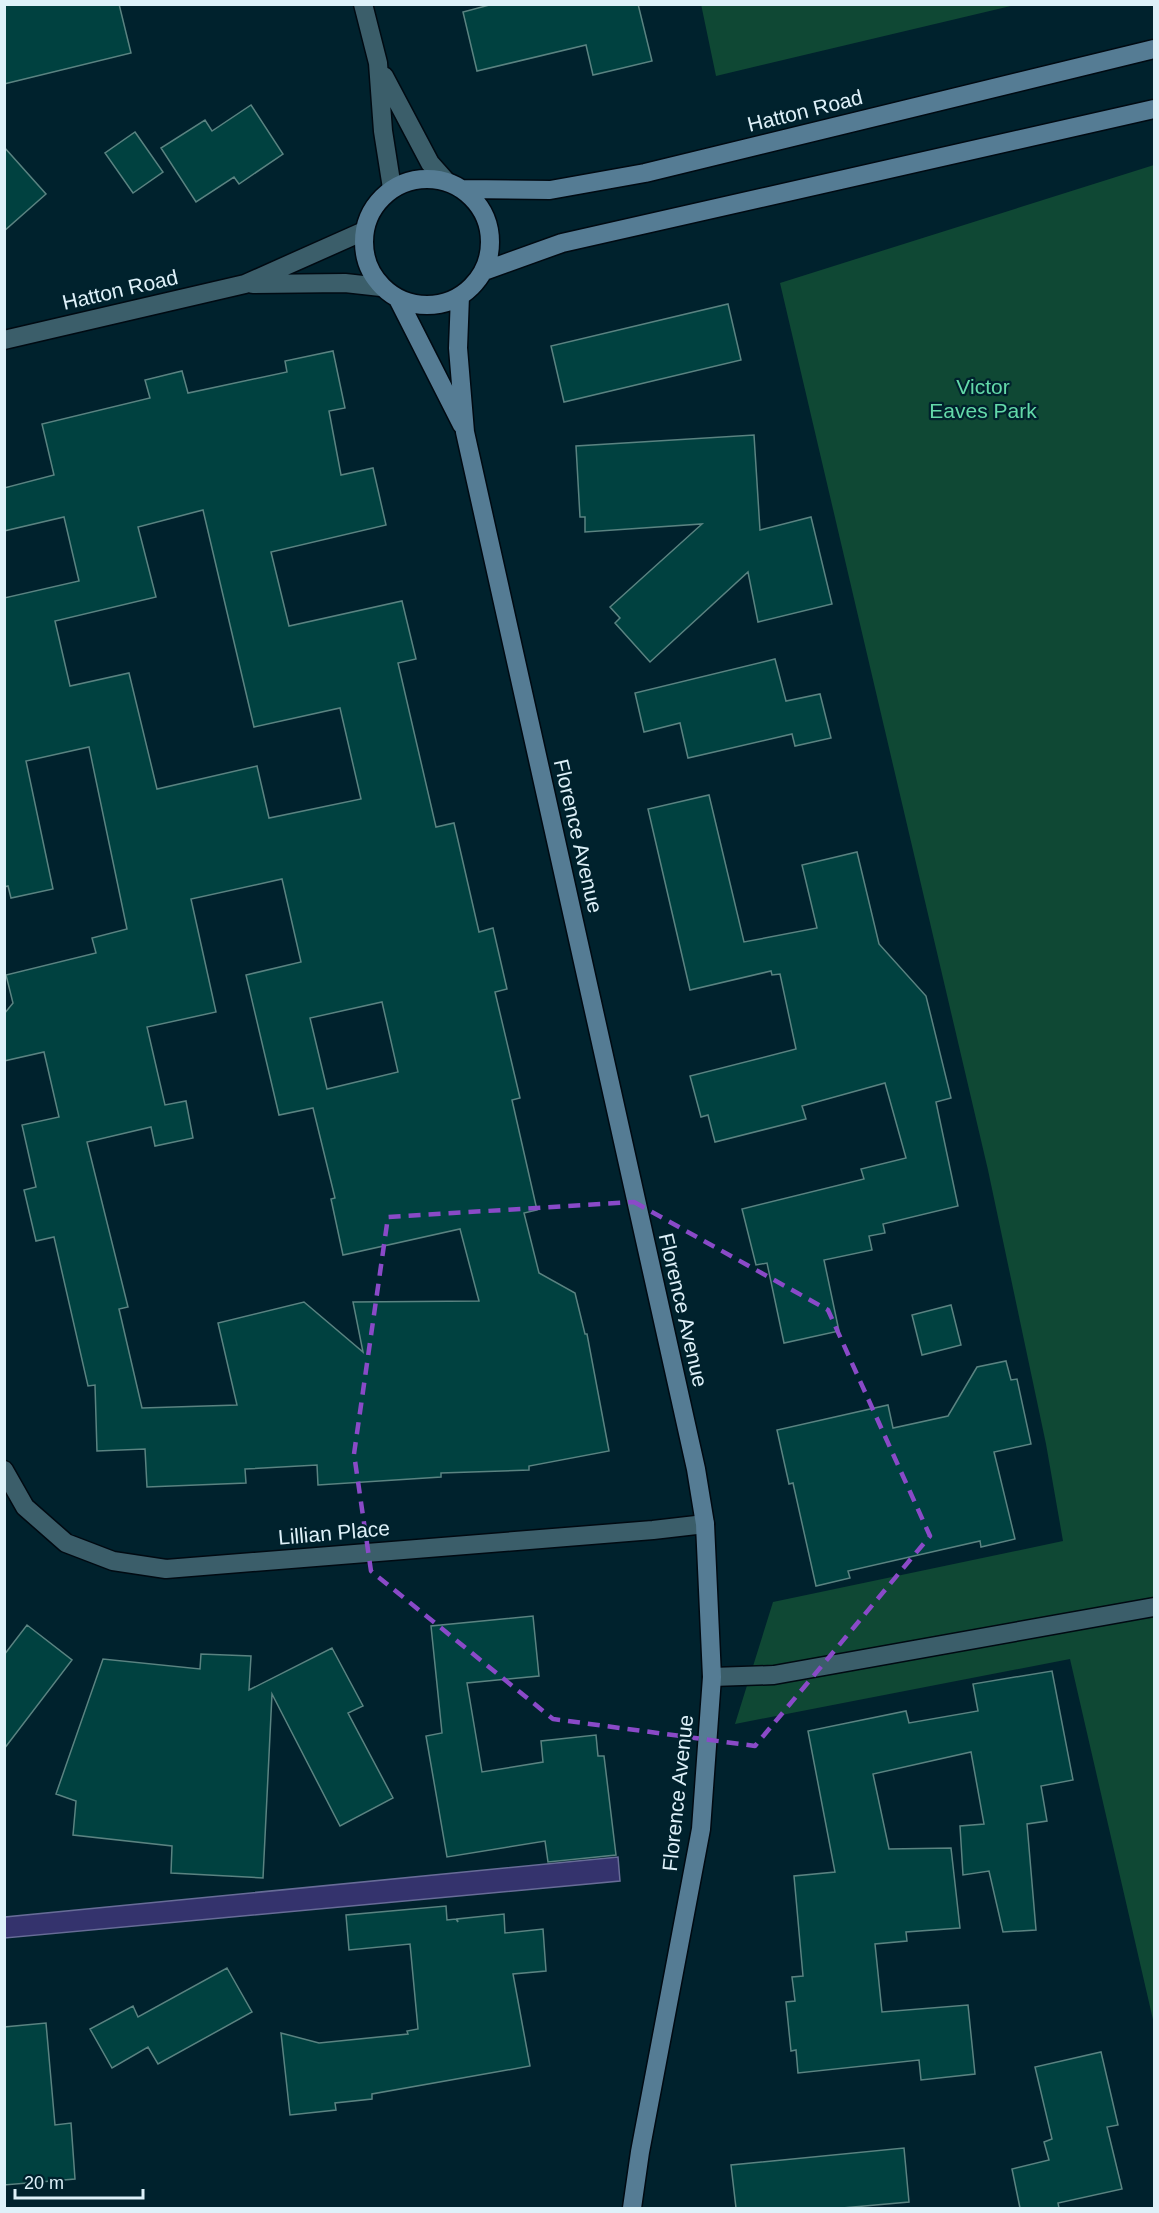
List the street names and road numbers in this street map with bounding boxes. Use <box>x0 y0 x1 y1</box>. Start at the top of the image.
street label: Hatton Road <box>745 85 865 136</box>
street label: Hatton Road <box>60 265 180 314</box>
street label: Florence Avenue <box>550 757 607 915</box>
street label: Florence Avenue <box>655 1231 712 1389</box>
street label: Lillian Place <box>277 1516 391 1549</box>
street label: Florence Avenue <box>658 1714 697 1872</box>

